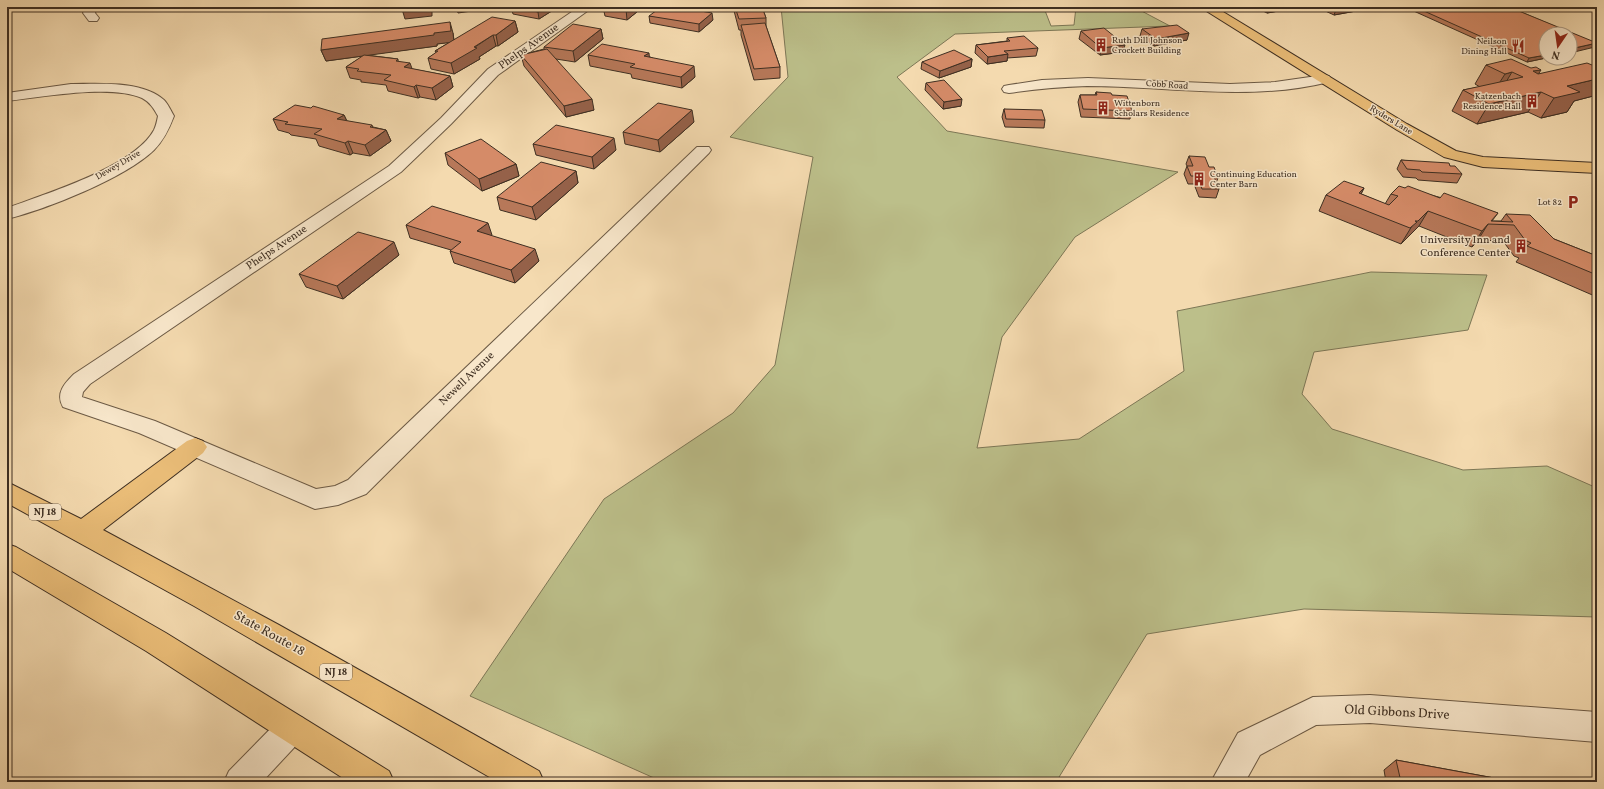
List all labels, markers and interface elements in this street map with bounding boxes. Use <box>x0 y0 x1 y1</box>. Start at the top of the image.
street label: Phelps Avenue <box>496 21 562 73</box>
north arrow <box>1538 26 1578 66</box>
place label: Ruth Dill Johnson Crockett Building <box>1112 34 1183 57</box>
place label: Neilson Dining Hall <box>1461 35 1508 58</box>
building icon: Ruth Dill Johnson Crockett Building <box>1093 37 1109 53</box>
restaurant icon: Neilson Dining Hall <box>1510 38 1526 54</box>
text: N <box>1551 46 1562 62</box>
street label: Cobb Road <box>1145 77 1189 93</box>
place label: Katzenbach Residence Hall <box>1463 90 1522 113</box>
building icon: Katzenbach Residence Hall <box>1524 93 1540 109</box>
place label: Wittenborn Scholars Residence <box>1114 97 1189 120</box>
building icon: Wittenborn Scholars Residence <box>1095 100 1111 116</box>
street label: Ryders Lane <box>1367 102 1415 138</box>
street label: Dewey Drive <box>93 147 143 183</box>
place label: Continuing Education Center Barn <box>1210 168 1297 191</box>
building icon: Continuing Education Center Barn <box>1191 171 1207 187</box>
parking icon: Lot 82 <box>1565 194 1581 210</box>
place label: Lot 82 <box>1538 196 1562 209</box>
street label: Phelps Avenue <box>244 222 310 274</box>
place label: University Inn and Conference Center <box>1420 233 1510 261</box>
building icon: University Inn and Conference Center <box>1513 238 1529 254</box>
street label: Newell Avenue <box>436 349 498 409</box>
road number: NJ 18 <box>29 504 61 520</box>
street label: State Route 18 <box>230 607 308 661</box>
road number: NJ 18 <box>320 664 352 680</box>
street label: Old Gibbons Drive <box>1344 701 1450 725</box>

